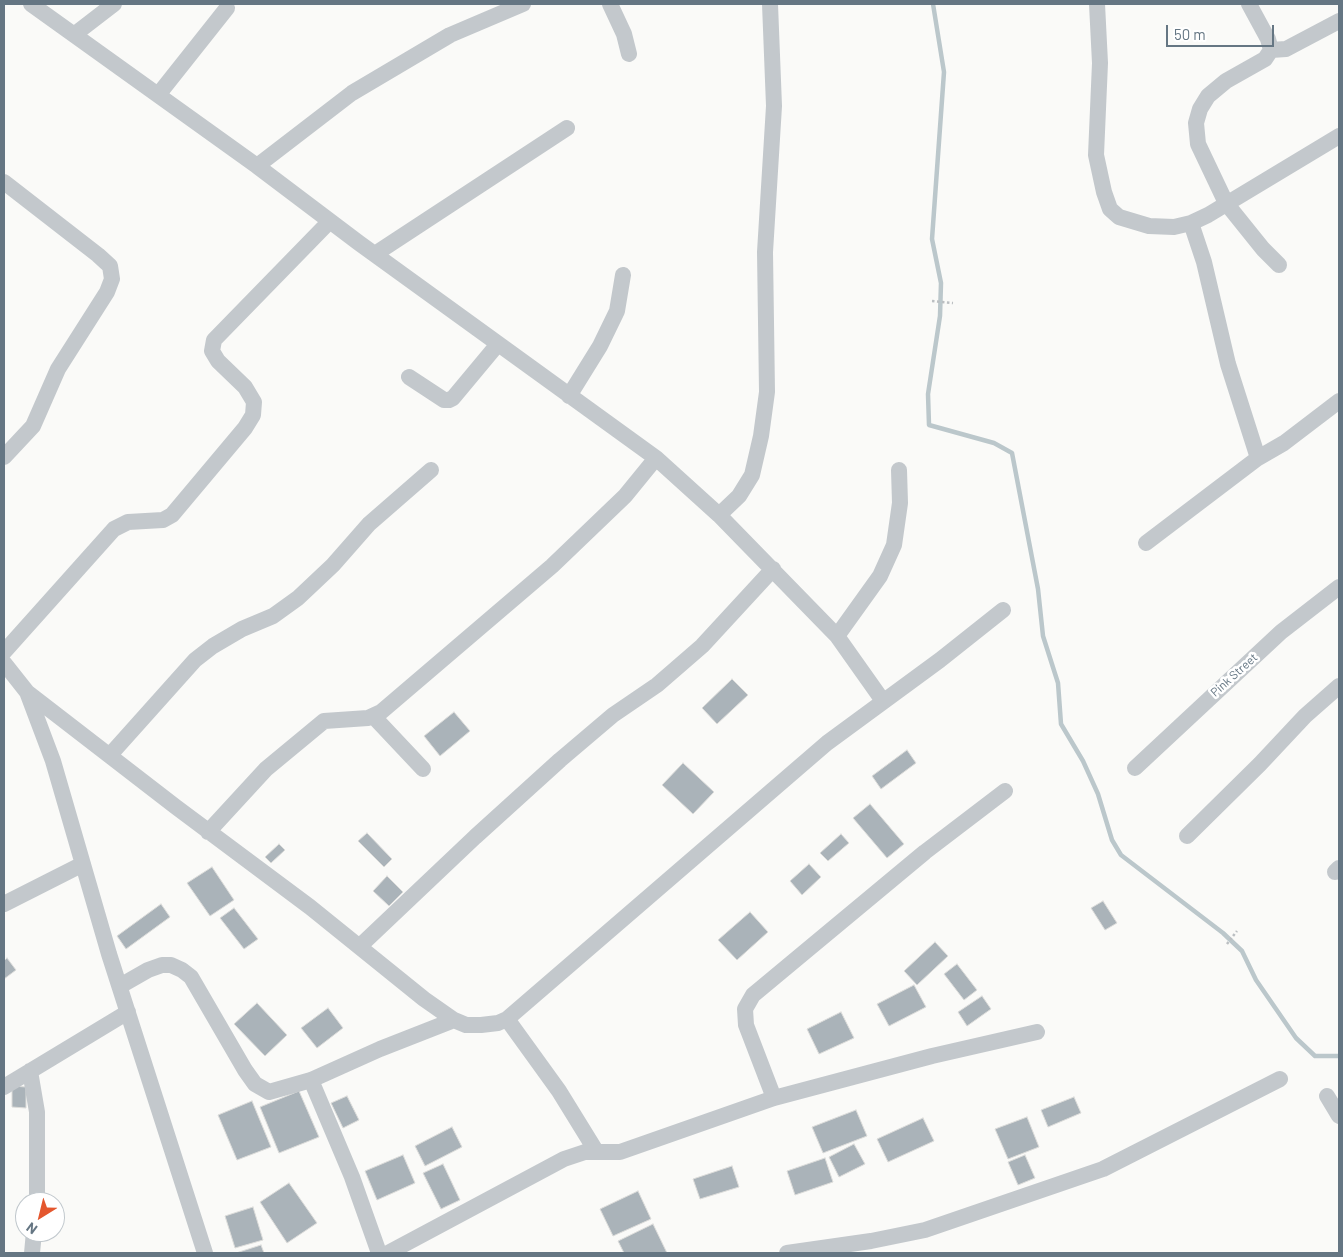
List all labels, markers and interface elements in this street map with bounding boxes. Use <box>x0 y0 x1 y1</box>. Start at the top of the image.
scale bar <box>1168 15 1276 47</box>
text: 50 m <box>1174 25 1206 43</box>
street label: Pink Street <box>1208 650 1260 700</box>
north arrow <box>15 1192 65 1242</box>
text: N <box>23 1219 40 1238</box>

